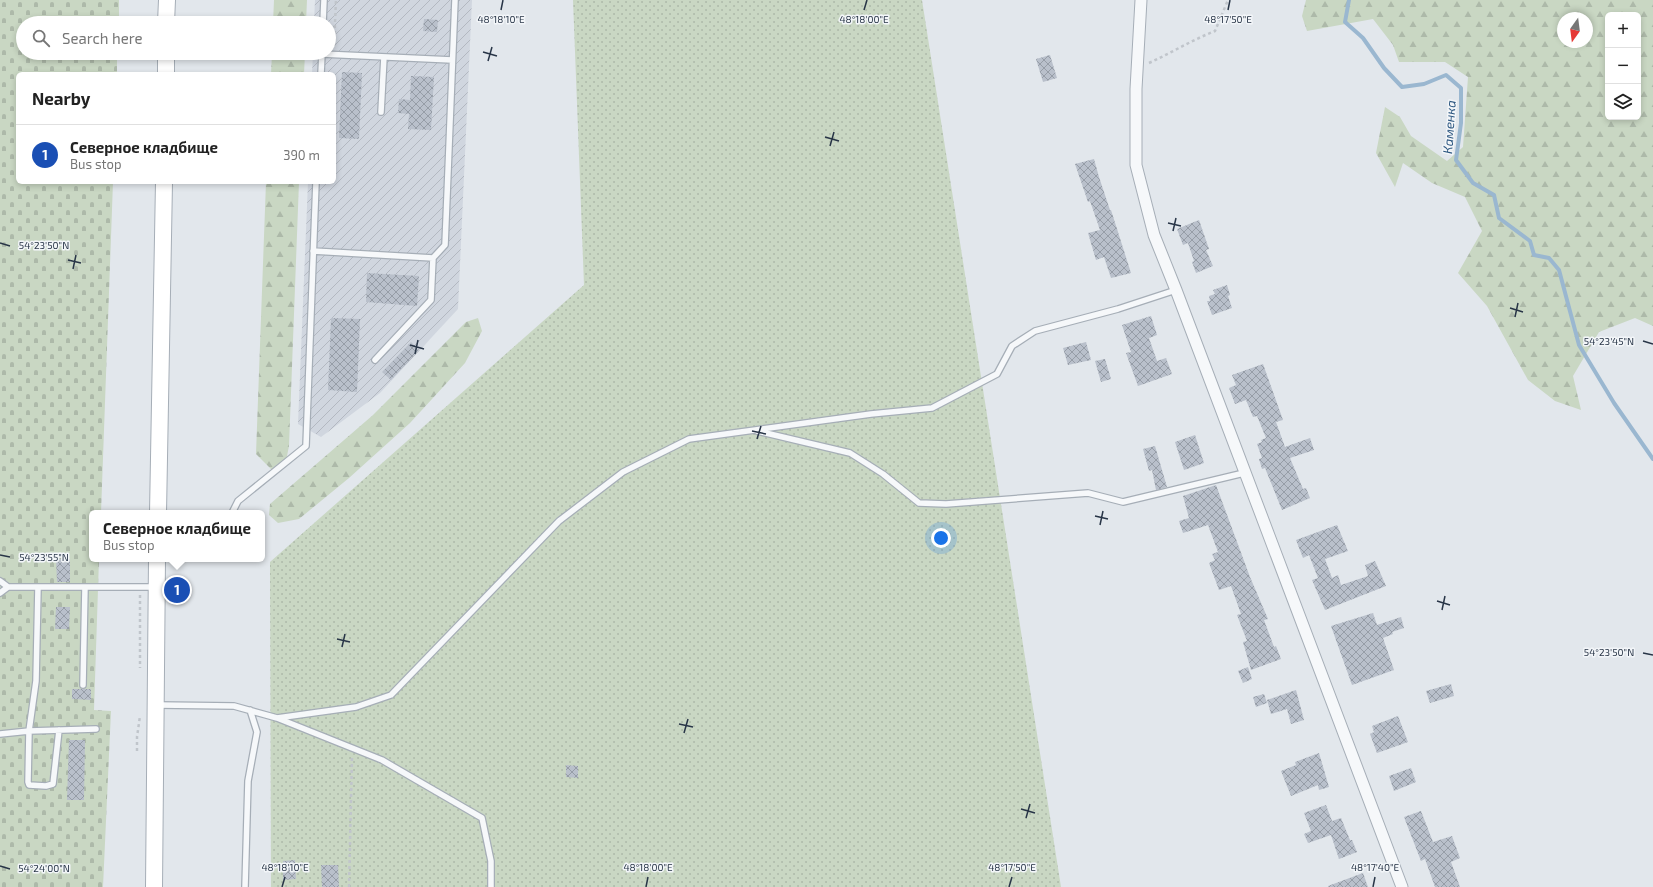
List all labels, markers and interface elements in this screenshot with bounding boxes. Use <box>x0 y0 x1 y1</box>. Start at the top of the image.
north arrow <box>1557 12 1593 48</box>
map controls <box>1605 12 1641 120</box>
button: + <box>1605 12 1641 48</box>
text: 48°18'10"E <box>477 13 525 25</box>
text: 48°18'00"E <box>839 13 889 25</box>
text: 48°17'50"E <box>1204 13 1252 25</box>
search box <box>16 16 336 60</box>
icon: search <box>30 27 52 49</box>
text: Search here <box>62 29 143 47</box>
button: − <box>1605 48 1641 84</box>
button: layers <box>1605 84 1641 120</box>
text: Nearby <box>32 88 90 108</box>
water label: Каменка <box>1439 100 1459 154</box>
text: Северное кладбище <box>70 138 218 156</box>
text: 1 <box>42 147 48 163</box>
text: 390 m <box>283 147 320 163</box>
text: Bus stop <box>70 156 121 172</box>
text: 54°23'50"N <box>19 239 69 251</box>
text: 54°23'45"N <box>1584 335 1634 347</box>
popup <box>89 510 265 562</box>
text: Северное кладбище <box>103 519 251 537</box>
your location <box>931 528 951 548</box>
text: Bus stop <box>103 537 154 553</box>
text: 54°23'55"N <box>19 551 69 563</box>
pin: 1 <box>164 575 190 605</box>
text: 54°23'50"N <box>1584 646 1634 658</box>
text: 48°18'10"E <box>261 861 309 873</box>
text: 48°18'00"E <box>623 861 673 873</box>
text: 48°17'50"E <box>988 861 1036 873</box>
text: 48°17'40"E <box>1351 861 1399 873</box>
text: 54°24'00"N <box>18 862 70 874</box>

